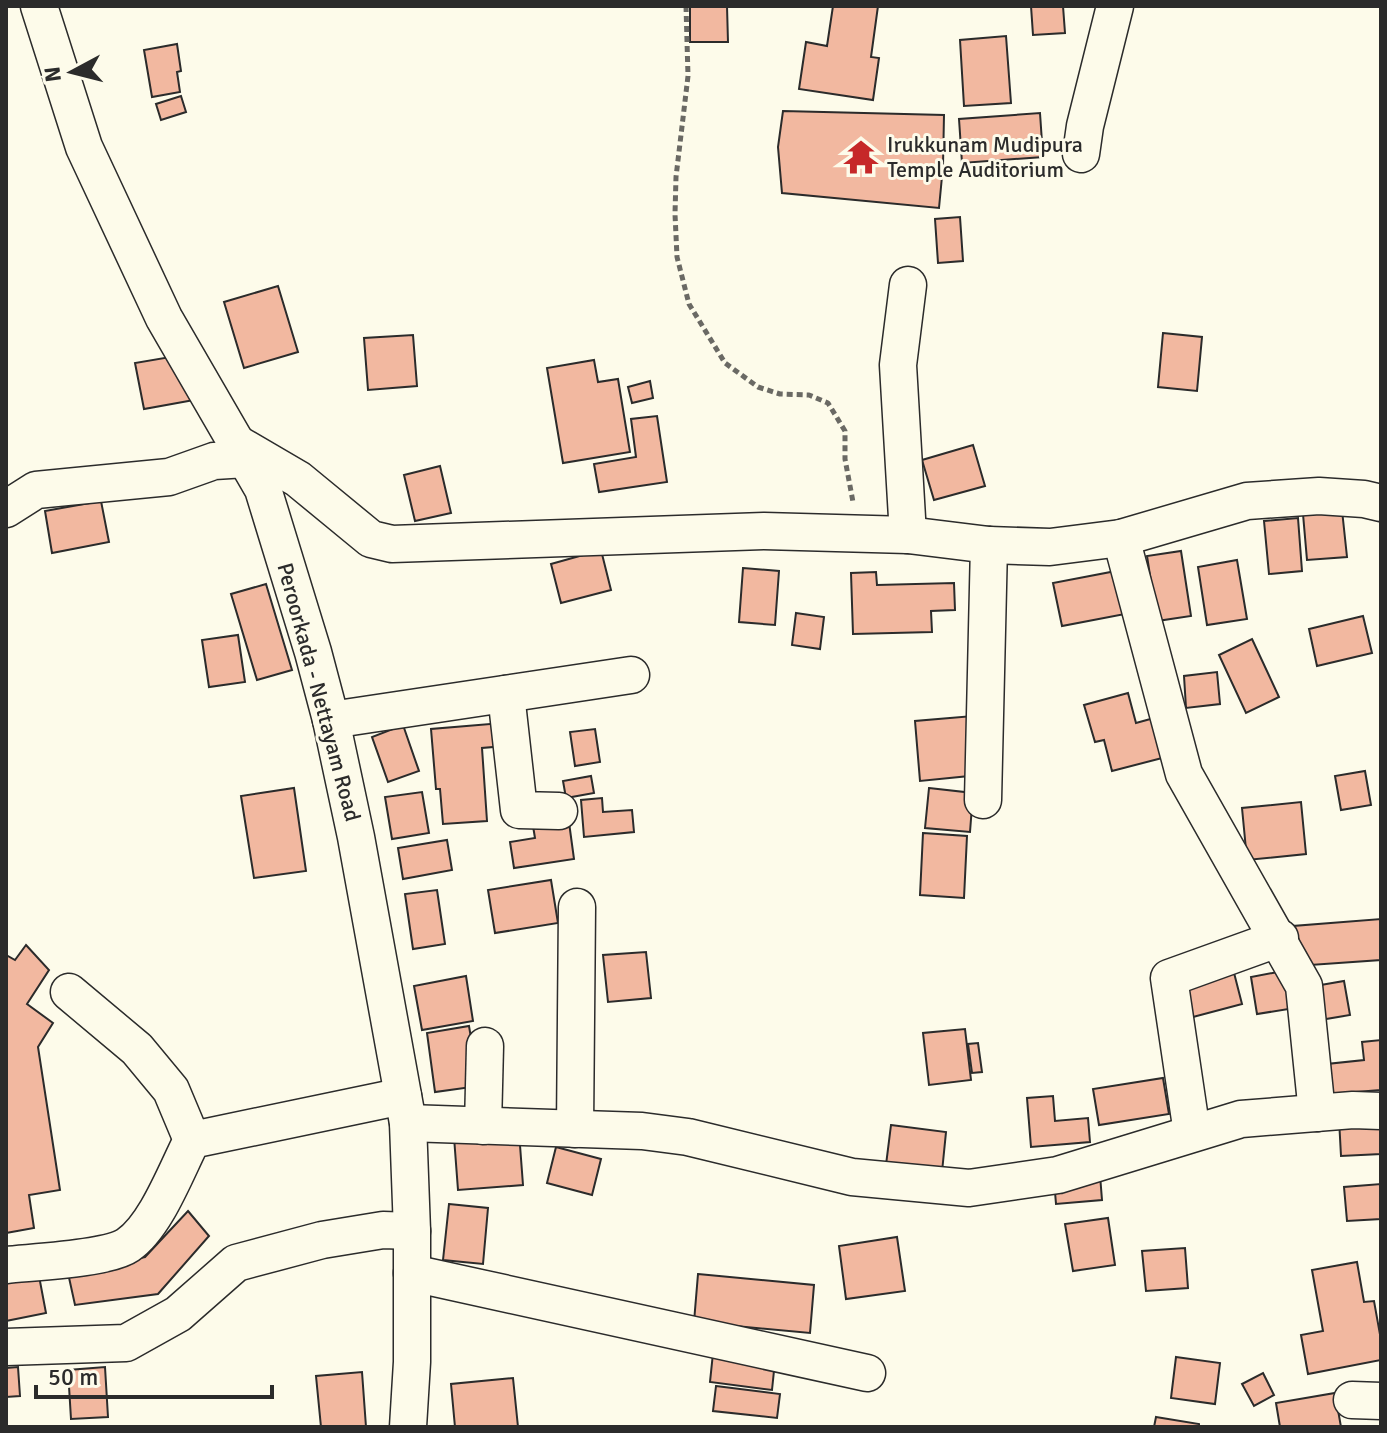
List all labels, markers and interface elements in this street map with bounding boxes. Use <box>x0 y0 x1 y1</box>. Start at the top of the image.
north arrow <box>32 32 112 112</box>
text: N <box>38 65 67 84</box>
place label: Irukkunam Mudipura Temple Auditorium <box>887 131 1083 183</box>
temple icon: Irukkunam Mudipura Temple Auditorium <box>842 138 880 176</box>
street label: Peroorkada - Nettayam Road <box>271 560 367 824</box>
scale bar <box>36 1349 272 1399</box>
text: 50 m <box>48 1362 98 1392</box>

